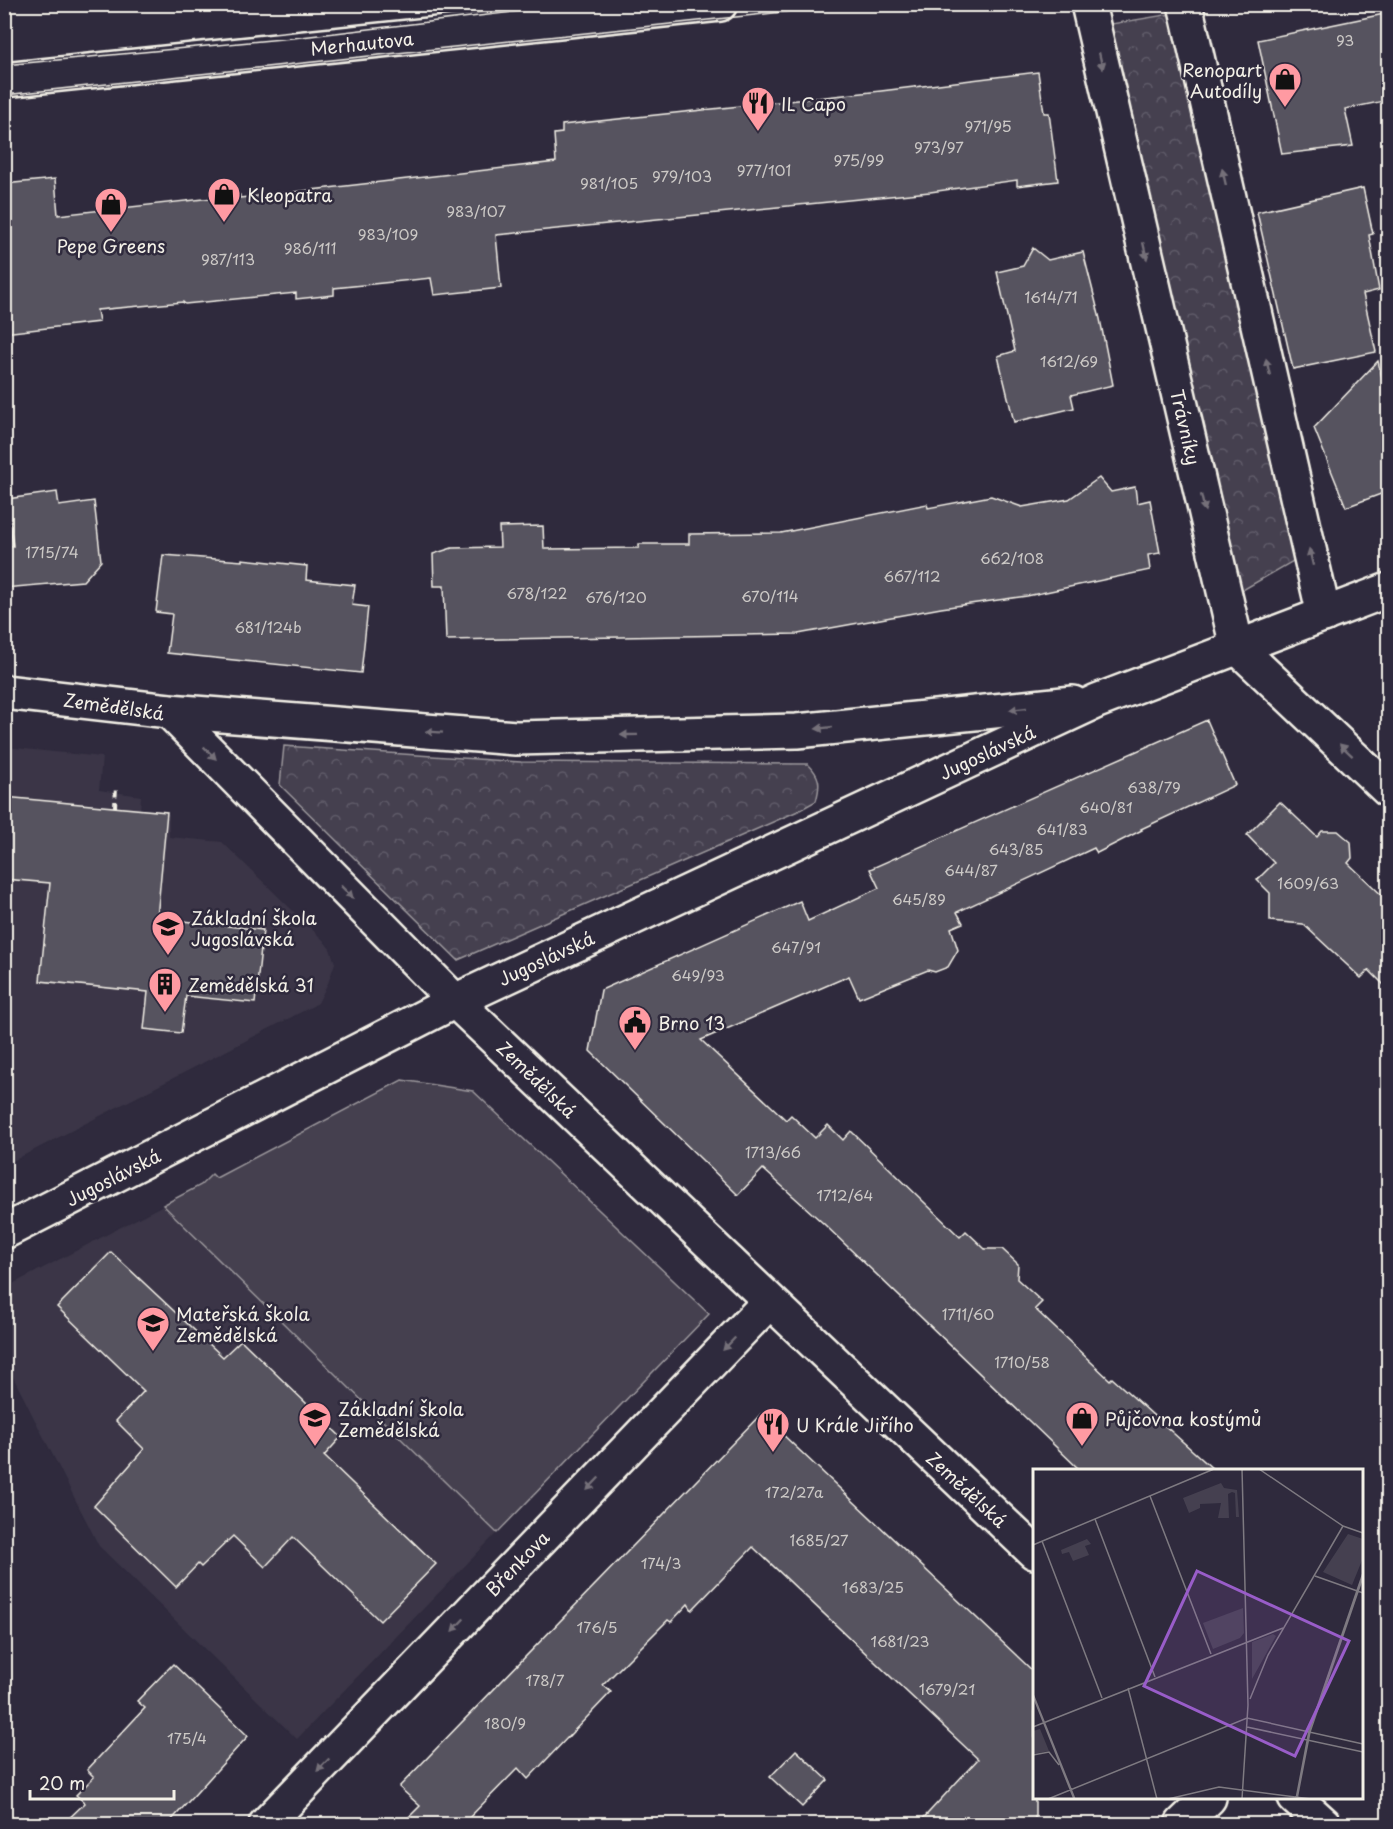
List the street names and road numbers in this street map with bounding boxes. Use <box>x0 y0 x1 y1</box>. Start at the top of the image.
street label: Merhautova <box>309 24 415 62</box>
street label: Trávníky <box>1164 386 1208 468</box>
street label: Zemědělská <box>62 686 167 727</box>
street label: Jugoslávská <box>935 718 1040 786</box>
street label: Jugoslávská <box>494 924 599 992</box>
street label: Zemědělská <box>491 1034 583 1124</box>
street label: Jugoslávská <box>61 1141 166 1212</box>
street label: Zemědělská <box>921 1445 1014 1534</box>
street label: Břenkova <box>479 1524 555 1602</box>

